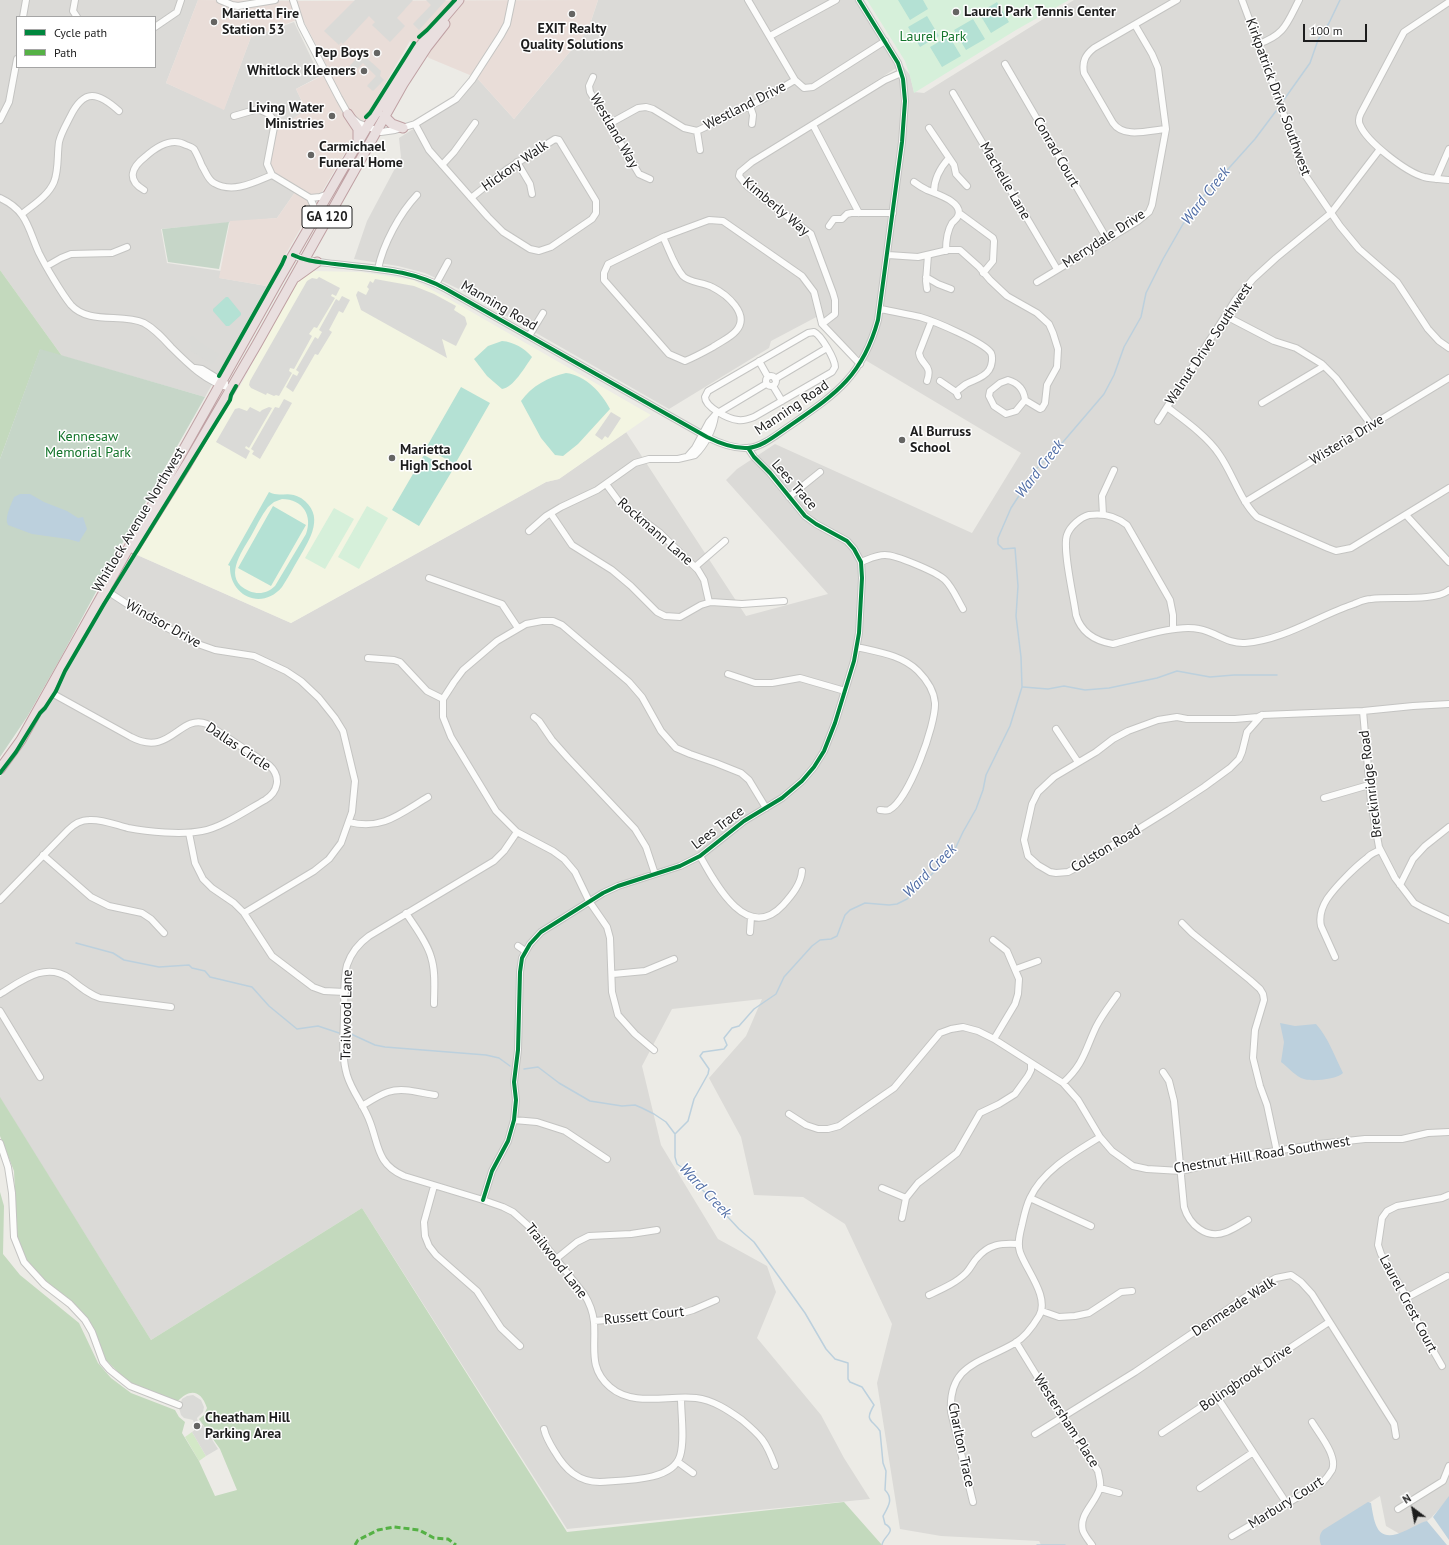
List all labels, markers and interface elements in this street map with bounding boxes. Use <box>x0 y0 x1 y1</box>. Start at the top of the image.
place label: Laurel Park Tennis Center <box>964 4 1116 20</box>
place label: Marietta Fire Station 53 <box>222 6 299 38</box>
marker: Laurel Park Tennis Center <box>951 7 961 17</box>
marker: EXIT Realty Quality Solutions <box>567 9 577 19</box>
legend <box>16 16 156 68</box>
street label: Kirkpatrick Drive Southwest <box>1242 16 1314 178</box>
scale bar <box>1305 16 1369 42</box>
marker: Marietta Fire Station 53 <box>209 17 219 27</box>
place label: EXIT Realty Quality Solutions <box>521 21 623 54</box>
text: 100 m <box>1310 23 1343 38</box>
text: Cycle path <box>54 25 107 40</box>
park label: Laurel Park <box>900 29 966 45</box>
text: Path <box>54 45 77 60</box>
place label: Pep Boys <box>315 45 369 61</box>
marker: Pep Boys <box>372 48 382 58</box>
place label: Whitlock Kleeners <box>247 63 356 79</box>
marker: Whitlock Kleeners <box>359 66 369 76</box>
street label: Westland Drive <box>701 78 789 134</box>
street label: Westland Way <box>586 91 642 171</box>
place label: Living Water Ministries <box>249 100 324 132</box>
marker: Living Water Ministries <box>327 111 337 121</box>
street label: Conrad Court <box>1029 114 1083 190</box>
street label: Hickory Walk <box>479 137 551 195</box>
place label: Carmichael Funeral Home <box>319 139 403 172</box>
street label: Machelle Lane <box>976 139 1034 223</box>
marker: Carmichael Funeral Home <box>306 150 316 160</box>
water label: Ward Creek <box>1178 163 1234 229</box>
street label: Kimberly Way <box>739 174 813 240</box>
road number: GA 120 <box>302 206 352 228</box>
street label: Merrydale Drive <box>1060 206 1148 272</box>
street label: Manning Road <box>458 277 540 335</box>
street label: Walnut Drive Southwest <box>1162 280 1256 408</box>
street label: Manning Road <box>752 377 832 439</box>
street label: Wisteria Drive <box>1307 411 1387 469</box>
place label: Al Burruss School <box>910 424 971 456</box>
park label: Kennesaw Memorial Park <box>45 429 131 462</box>
marker: Al Burruss School <box>897 435 907 445</box>
water label: Ward Creek <box>1012 436 1068 502</box>
place label: Marietta High School <box>400 442 472 474</box>
street label: Whitlock Avenue Northwest <box>89 445 189 595</box>
marker: Marietta High School <box>387 453 397 463</box>
street label: Lees Trace <box>768 456 820 514</box>
street label: Rockmann Lane <box>614 495 696 569</box>
street label: Windsor Drive <box>122 596 204 652</box>
street label: Dallas Circle <box>202 719 274 775</box>
street label: Breckinridge Road <box>1356 729 1386 839</box>
street label: Lees Trace <box>688 803 748 853</box>
street label: Colston Road <box>1068 822 1144 876</box>
water label: Ward Creek <box>899 840 961 902</box>
street label: Trailwood Lane <box>338 969 356 1061</box>
street label: Chestnut Hill Road Southwest <box>1173 1133 1351 1177</box>
water label: Ward Creek <box>675 1160 735 1222</box>
street label: Trailwood Lane <box>521 1220 591 1302</box>
street label: Laurel Crest Court <box>1375 1253 1441 1355</box>
street label: Denmeade Walk <box>1189 1274 1279 1340</box>
street label: Russett Court <box>603 1303 685 1329</box>
street label: Bolingbrook Drive <box>1197 1341 1295 1415</box>
street label: Westersham Place <box>1030 1371 1102 1471</box>
street label: Charlton Trace <box>944 1401 978 1489</box>
place label: Cheatham Hill Parking Area <box>205 1410 290 1442</box>
marker: Cheatham Hill Parking Area <box>192 1421 202 1431</box>
street label: Marbury Court <box>1245 1473 1327 1533</box>
north arrow <box>1393 1489 1433 1529</box>
text: N <box>1400 1491 1413 1507</box>

